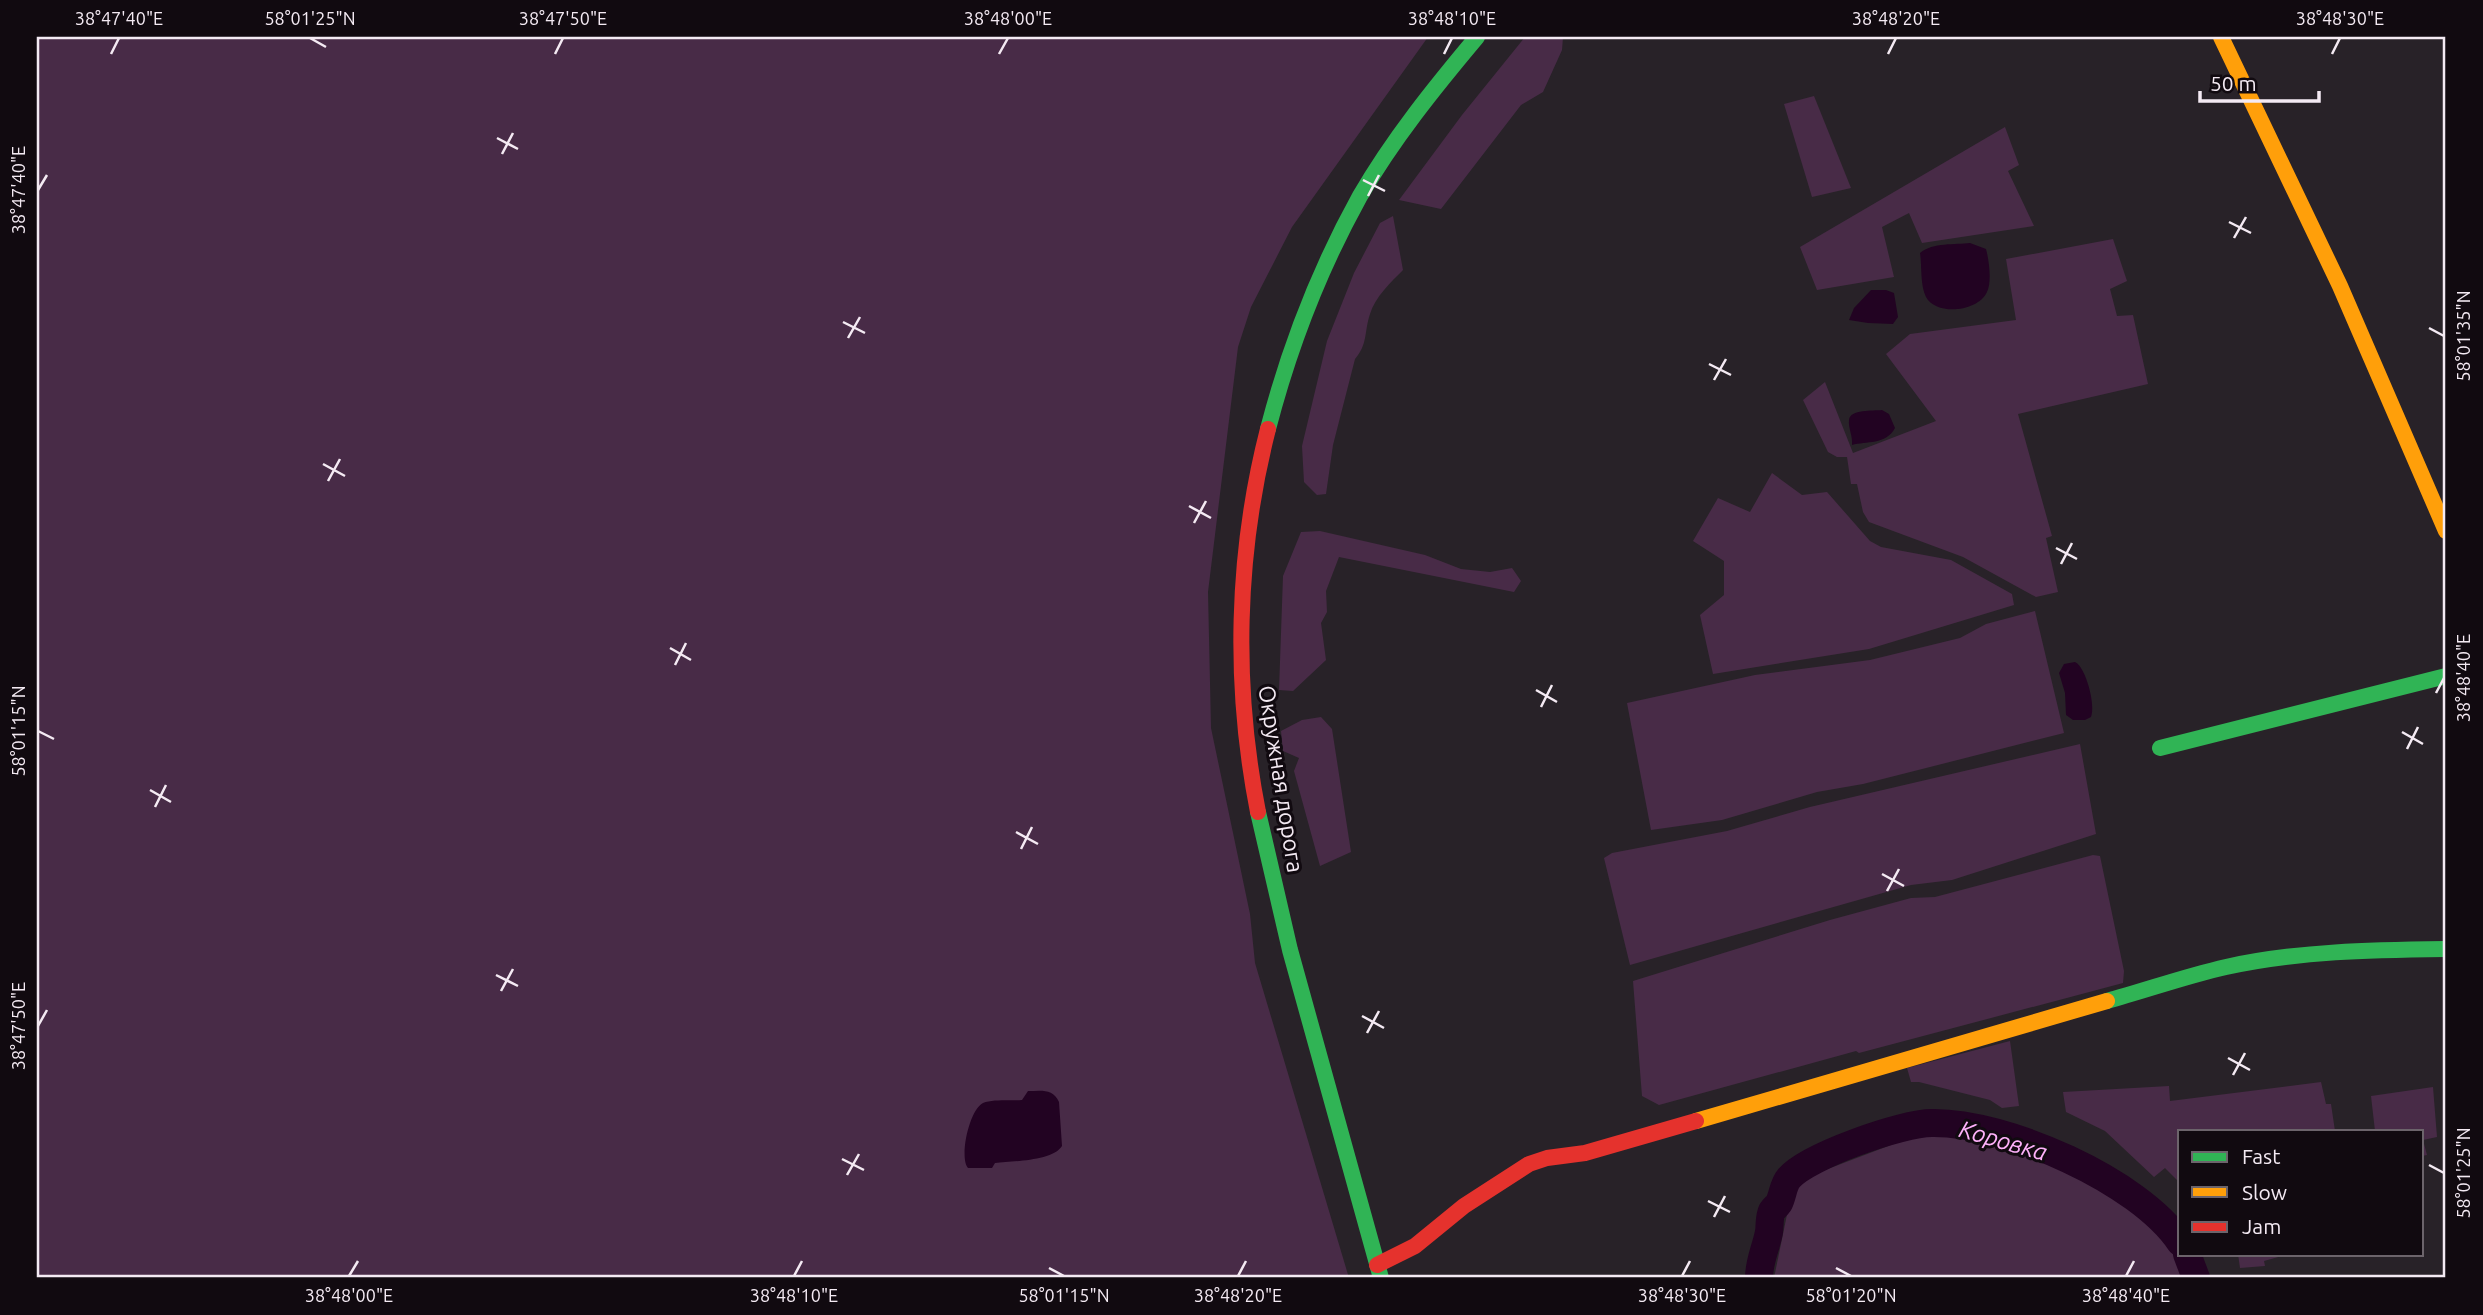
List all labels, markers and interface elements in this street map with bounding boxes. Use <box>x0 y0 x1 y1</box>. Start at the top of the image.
text: 38°47'40"E <box>75 8 163 28</box>
text: 58°01'25"N <box>264 8 356 28</box>
text: 38°47'50"E <box>519 8 607 28</box>
text: 38°48'00"E <box>964 8 1052 28</box>
text: 38°48'10"E <box>1408 8 1496 28</box>
text: 38°48'20"E <box>1852 8 1940 28</box>
text: 38°48'30"E <box>2296 8 2384 28</box>
scale bar <box>2200 60 2318 104</box>
text: 50 m <box>2210 71 2257 95</box>
text: 38°47'40"E <box>8 146 28 234</box>
text: 58°01'35"N <box>2453 290 2473 382</box>
text: 38°48'40"E <box>2453 634 2473 722</box>
street label: Окружная дорога <box>1254 684 1309 874</box>
text: 58°01'15"N <box>8 685 28 777</box>
text: 38°47'50"E <box>8 982 28 1070</box>
water label: Коровка <box>1956 1115 2050 1166</box>
text: 58°01'25"N <box>2453 1127 2473 1219</box>
legend <box>2178 1130 2424 1256</box>
text: Fast <box>2242 1144 2280 1168</box>
text: Slow <box>2242 1180 2287 1204</box>
text: Jam <box>2242 1214 2281 1238</box>
text: 38°48'00"E <box>305 1285 393 1305</box>
text: 38°48'10"E <box>750 1285 838 1305</box>
text: 58°01'15"N <box>1018 1285 1110 1305</box>
text: 38°48'20"E <box>1194 1285 1282 1305</box>
text: 38°48'30"E <box>1638 1285 1726 1305</box>
text: 58°01'20"N <box>1805 1285 1897 1305</box>
text: 38°48'40"E <box>2082 1285 2170 1305</box>

